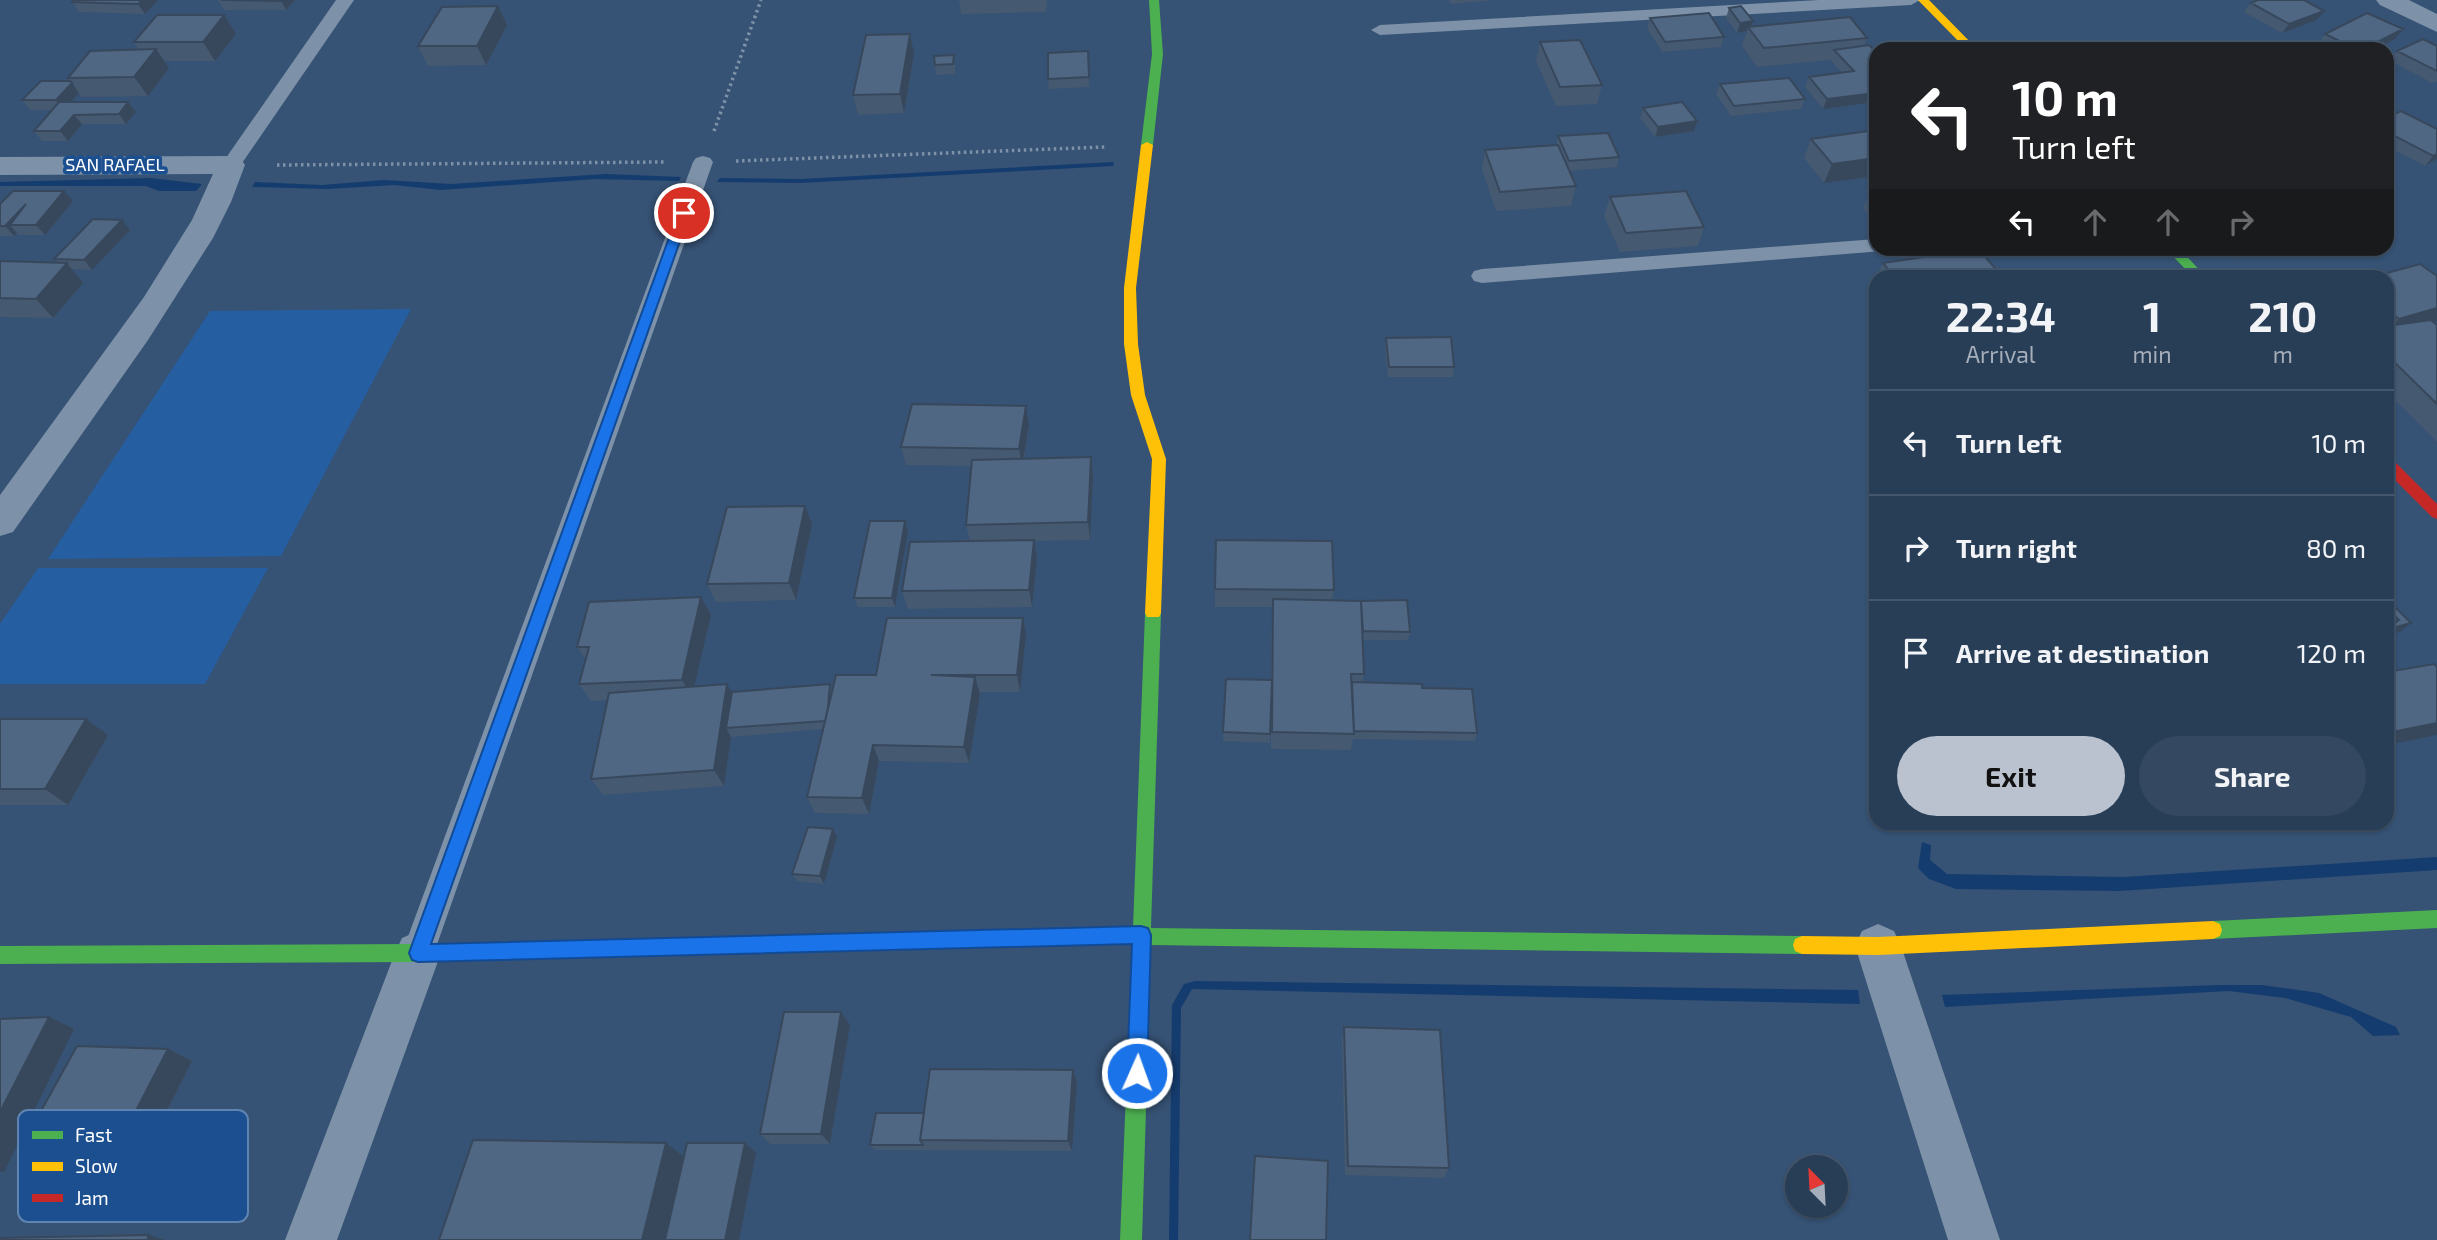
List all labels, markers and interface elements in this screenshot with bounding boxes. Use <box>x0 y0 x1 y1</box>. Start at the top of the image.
text: 10 m <box>2012 67 2118 126</box>
icon: left <box>1897 70 1988 161</box>
text: Turn left <box>2012 127 2136 165</box>
street label: SAN RAFAEL <box>65 153 165 175</box>
pin <box>654 183 714 243</box>
icon: arrive <box>665 194 703 232</box>
icon: left <box>2003 203 2041 241</box>
icon: ahead <box>2076 203 2114 241</box>
icon: ahead <box>2149 203 2187 241</box>
icon: right <box>2222 203 2260 241</box>
text: 22:34 <box>1946 290 2056 340</box>
text: 1 <box>2143 290 2161 340</box>
text: 210 <box>2248 290 2317 340</box>
text: Arrival <box>1966 340 2036 368</box>
text: min <box>2132 340 2172 368</box>
text: m <box>2273 340 2293 368</box>
icon: left <box>1897 424 1935 462</box>
text: Turn left <box>1956 427 2062 458</box>
text: 10 m <box>2311 427 2366 458</box>
icon: right <box>1897 529 1935 567</box>
text: Turn right <box>1956 532 2077 563</box>
text: 80 m <box>2306 532 2366 563</box>
icon: arrive <box>1897 634 1935 672</box>
text: Arrive at destination <box>1956 637 2209 668</box>
text: 120 m <box>2297 637 2366 668</box>
button: Exit <box>1897 736 2125 816</box>
button: Share <box>2139 736 2366 816</box>
position arrow <box>1100 1036 1174 1110</box>
legend <box>18 1110 248 1222</box>
text: Fast <box>75 1123 112 1146</box>
text: Slow <box>75 1154 118 1177</box>
north arrow <box>1785 1155 1848 1218</box>
map controls <box>1785 1155 1848 1218</box>
text: Jam <box>75 1186 109 1209</box>

